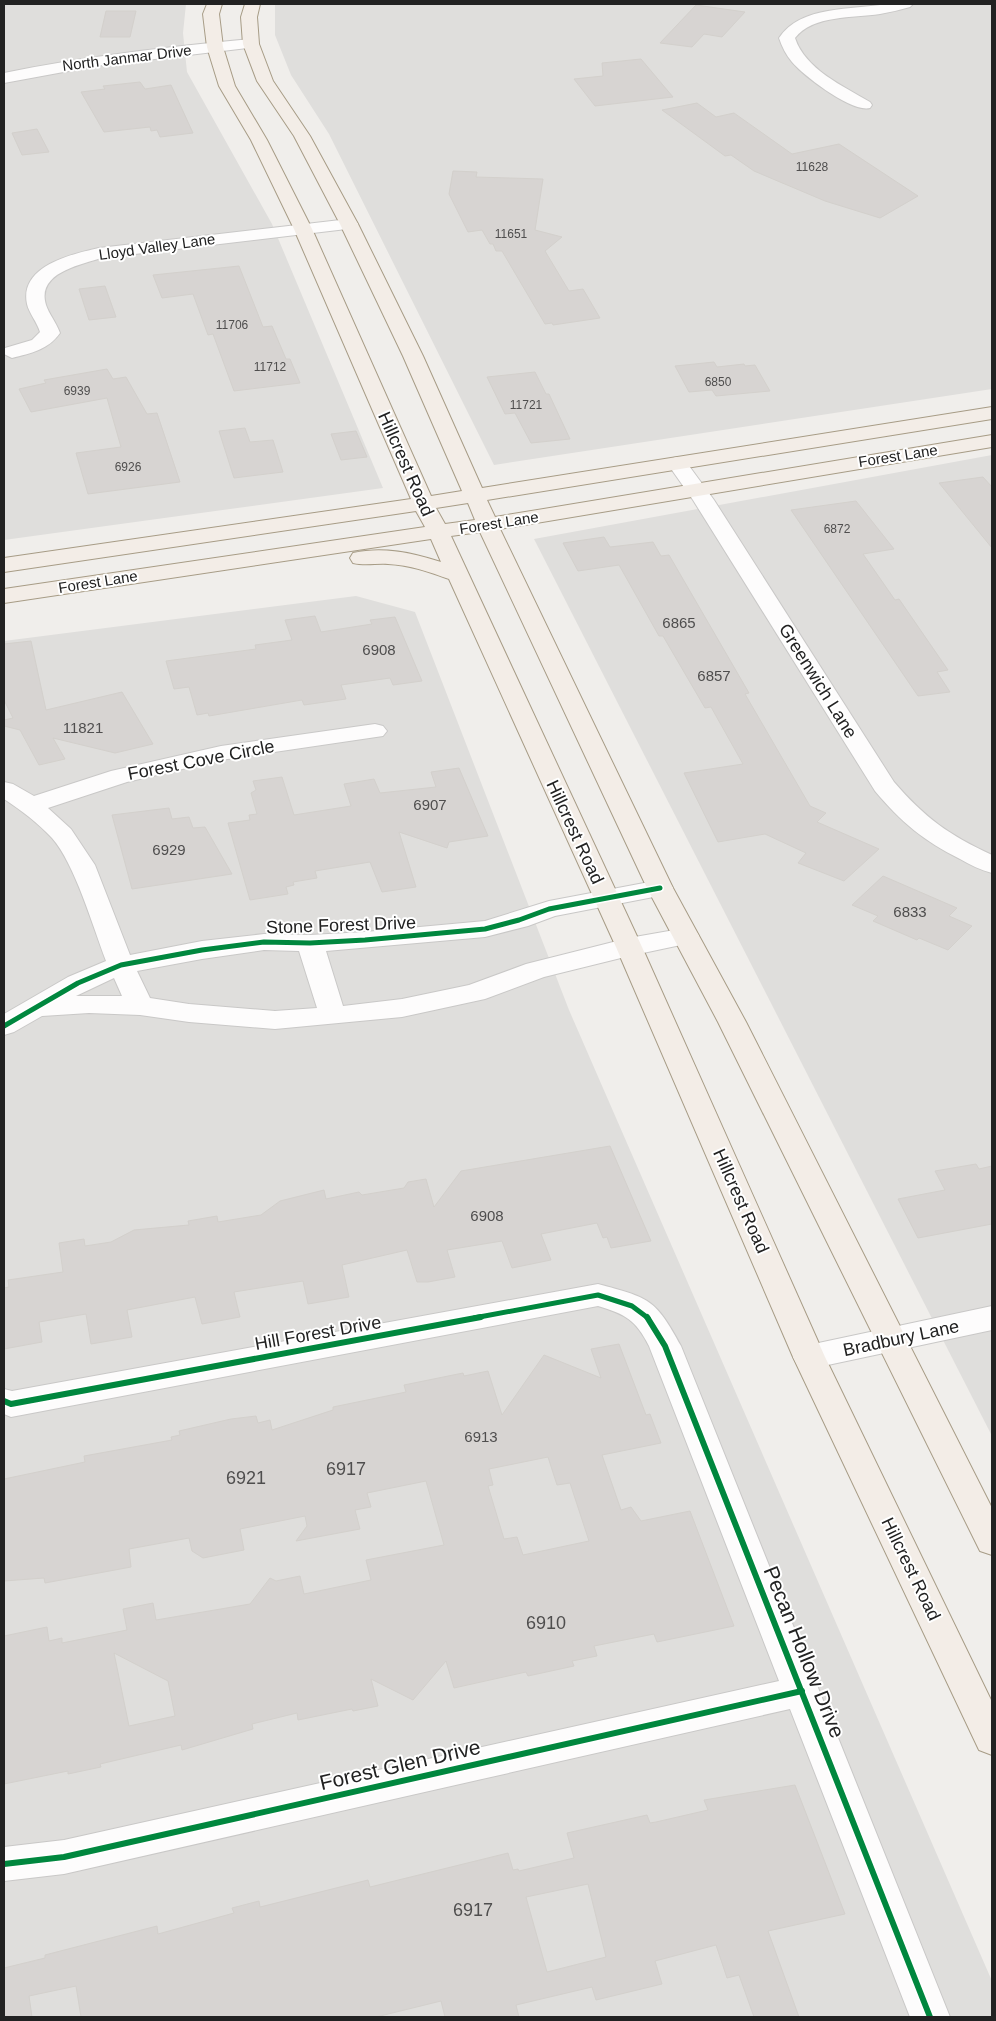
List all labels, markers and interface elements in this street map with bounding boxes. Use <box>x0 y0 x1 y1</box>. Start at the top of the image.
street label: North Janmar Drive <box>61 41 193 74</box>
house number: 11628 <box>796 160 829 174</box>
house number: 11651 <box>495 227 528 241</box>
street label: Lloyd Valley Lane <box>98 230 216 263</box>
house number: 11706 <box>216 318 249 332</box>
house number: 11712 <box>254 360 287 374</box>
house number: 6850 <box>705 375 732 389</box>
house number: 6939 <box>64 384 91 398</box>
house number: 11721 <box>510 398 543 412</box>
street label: Hillcrest Road <box>374 409 438 519</box>
street label: Forest Lane <box>857 441 939 470</box>
house number: 6926 <box>115 460 142 474</box>
street label: Forest Lane <box>458 508 540 537</box>
house number: 6872 <box>824 522 851 536</box>
street label: Forest Lane <box>57 567 139 596</box>
house number: 6865 <box>662 614 696 631</box>
street label: Greenwich Lane <box>775 620 861 742</box>
house number: 6908 <box>362 641 396 658</box>
house number: 6857 <box>697 667 731 684</box>
house number: 11821 <box>63 719 103 736</box>
street label: Forest Cove Circle <box>126 736 276 784</box>
street label: Hillcrest Road <box>542 777 608 887</box>
house number: 6907 <box>413 796 447 813</box>
house number: 6929 <box>152 841 186 858</box>
house number: 6833 <box>893 903 927 920</box>
street label: Stone Forest Drive <box>266 912 416 938</box>
street label: Hillcrest Road <box>709 1146 773 1256</box>
house number: 6908 <box>470 1207 504 1224</box>
street label: Hill Forest Drive <box>253 1312 383 1354</box>
street label: Bradbury Lane <box>841 1316 961 1360</box>
house number: 6913 <box>464 1428 498 1445</box>
house number: 6917 <box>326 1459 366 1479</box>
house number: 6921 <box>226 1468 266 1488</box>
street label: Hillcrest Road <box>877 1514 945 1624</box>
street label: Pecan Hollow Drive <box>759 1563 849 1741</box>
house number: 6910 <box>526 1613 566 1633</box>
street label: Forest Glen Drive <box>317 1735 483 1794</box>
house number: 6917 <box>453 1900 493 1920</box>

